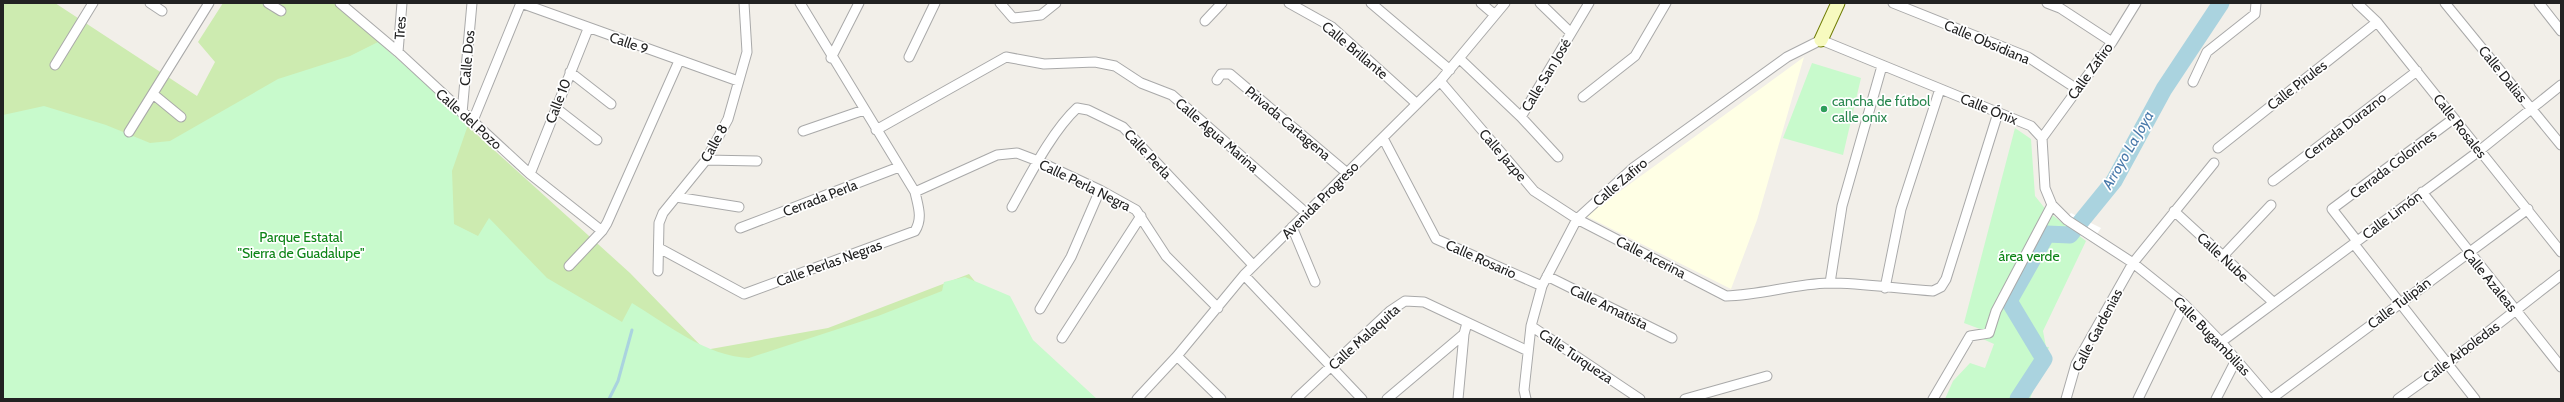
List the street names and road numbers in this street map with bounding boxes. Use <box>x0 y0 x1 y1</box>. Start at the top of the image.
street label: Tres <box>390 15 410 40</box>
street label: Calle Obsidiana <box>1941 16 2033 68</box>
street label: Calle Brillante <box>1318 17 1392 83</box>
street label: Calle 9 <box>607 28 651 58</box>
street label: Calle Dos <box>456 29 478 87</box>
street label: Calle San José <box>1517 35 1575 115</box>
street label: Calle Zafiro <box>2063 39 2117 103</box>
street label: Calle Dalias <box>2475 42 2531 106</box>
street label: Calle Pirules <box>2263 56 2331 114</box>
street label: Calle 10 <box>541 76 575 126</box>
street label: Privada Cartagena <box>1241 82 1335 164</box>
street label: Calle del Pozo <box>432 85 506 154</box>
street label: Cerrada Durazno <box>2300 88 2390 164</box>
street label: Calle Ónix <box>1958 89 2021 129</box>
street label: Calle Rosales <box>2429 90 2491 162</box>
street label: Calle Agua Marina <box>1172 94 1263 176</box>
street label: Calle 8 <box>696 121 732 165</box>
street label: Calle Perla <box>1120 125 1176 183</box>
street label: Calle Jazpe <box>1475 125 1531 185</box>
street label: Cerrada Colorines <box>2346 125 2440 202</box>
street label: Calle Zafiro <box>1589 154 1651 210</box>
street label: Calle Perla Negra <box>1036 155 1134 215</box>
street label: Avenida Progreso <box>1277 157 1363 243</box>
street label: Cerrada Perla <box>780 175 860 220</box>
street label: Calle Limón <box>2359 187 2425 243</box>
street label: Calle Nube <box>2193 229 2253 285</box>
street label: Calle Acerina <box>1613 232 1689 282</box>
street label: Calle Perlas Negras <box>774 235 885 290</box>
street label: Calle Rosario <box>1443 235 1520 283</box>
street label: Calle Azaleas <box>2459 244 2521 316</box>
street label: Calle Tulipán <box>2364 273 2434 333</box>
street label: Calle Amatista <box>1567 280 1651 334</box>
street label: Calle Gardenias <box>2068 286 2126 374</box>
street label: Calle Bugambilias <box>2170 293 2254 380</box>
street label: Calle Malaquita <box>1325 300 1404 374</box>
street label: Calle Arboledas <box>2419 317 2503 387</box>
street label: Calle Turqueza <box>1535 325 1617 388</box>

